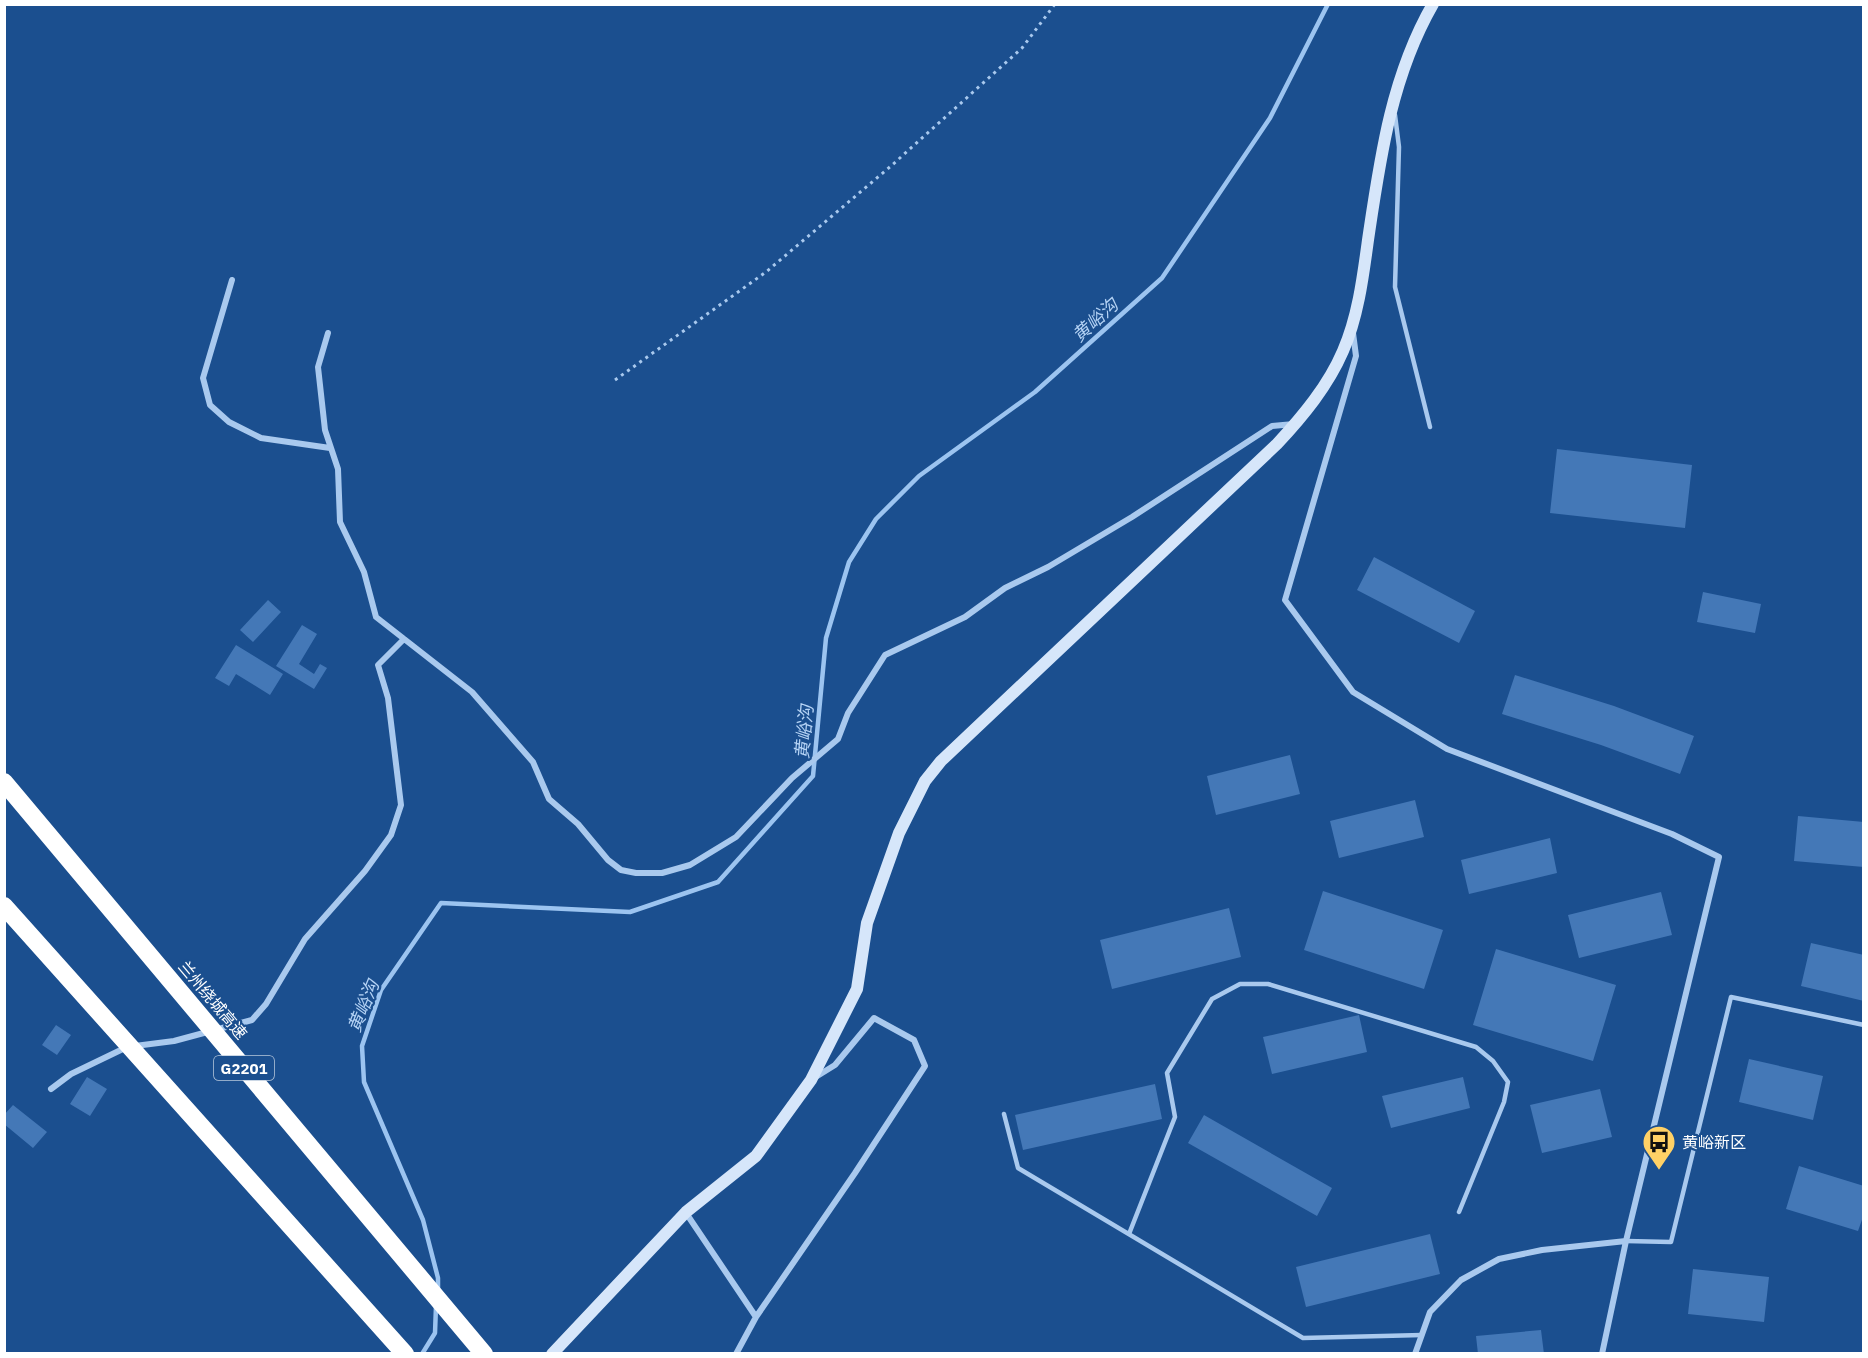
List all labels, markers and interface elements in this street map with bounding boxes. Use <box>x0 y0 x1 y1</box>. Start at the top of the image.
water label: 黄峪沟 <box>1067 292 1124 347</box>
water label: 黄峪沟 <box>790 702 818 760</box>
street label: 兰州绕城高速 <box>174 957 252 1043</box>
water label: 黄峪沟 <box>342 975 385 1035</box>
road number: G2201 <box>214 1056 274 1080</box>
bus stop icon: 黄峪新区 <box>1641 1124 1677 1171</box>
place label: 黄峪新区 <box>1682 1132 1746 1152</box>

